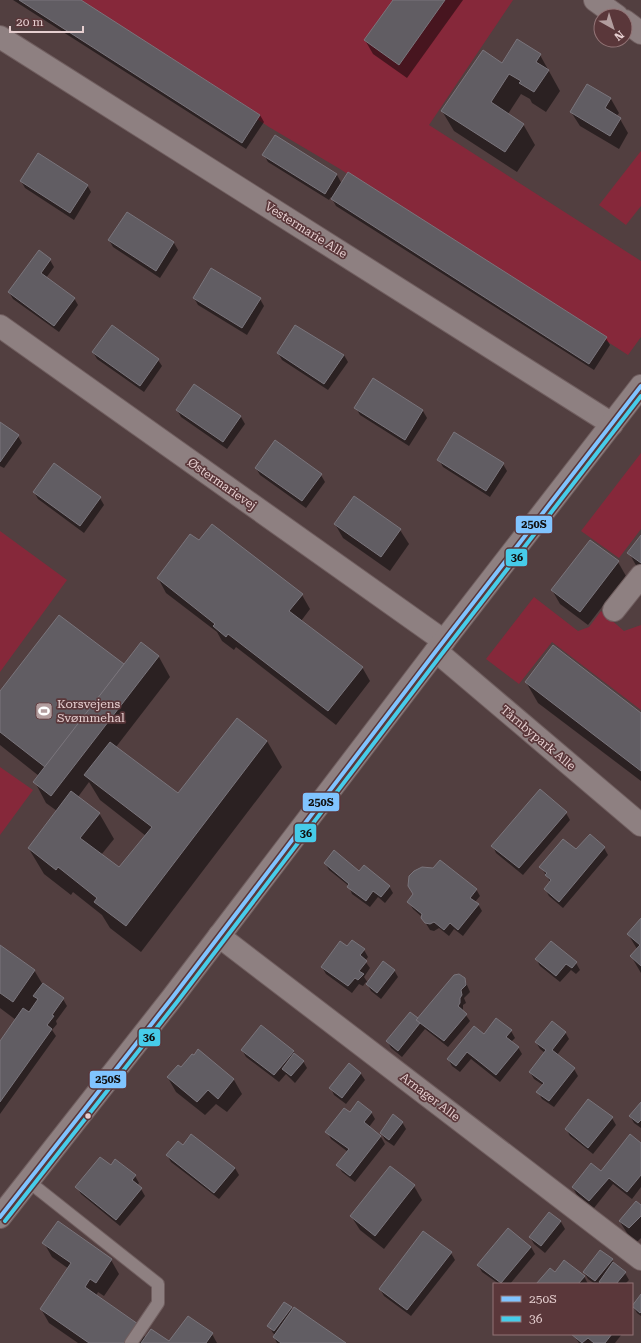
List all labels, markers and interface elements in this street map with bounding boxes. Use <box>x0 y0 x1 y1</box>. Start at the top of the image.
scale bar <box>10 8 83 34</box>
north arrow <box>593 8 633 48</box>
text: 20 m <box>16 15 43 29</box>
text: N <box>611 28 626 43</box>
street label: Vestermarie Alle <box>262 199 350 261</box>
street label: Østermarievej <box>185 455 259 513</box>
line badge: 250S <box>515 515 553 534</box>
text: 250S <box>521 518 547 531</box>
line badge: 36 <box>505 548 528 567</box>
text: 36 <box>511 551 523 564</box>
place label: Korsvejens Svømmehal <box>57 697 125 725</box>
sports icon: Korsvejens Svømmehal <box>34 701 54 721</box>
street label: Tårnbypark Alle <box>498 703 579 774</box>
line badge: 250S <box>302 792 340 812</box>
text: 250S <box>308 796 334 809</box>
line badge: 36 <box>294 823 317 843</box>
text: 36 <box>300 827 312 840</box>
line badge: 36 <box>138 1028 161 1047</box>
text: 36 <box>143 1031 155 1044</box>
line badge: 250S <box>89 1070 127 1089</box>
street label: Arnager Alle <box>397 1070 463 1124</box>
text: 250S <box>95 1073 121 1086</box>
unlabelled marker <box>83 1111 93 1121</box>
legend <box>493 1283 633 1335</box>
text: 250S <box>529 1292 557 1306</box>
text: 36 <box>529 1312 543 1326</box>

